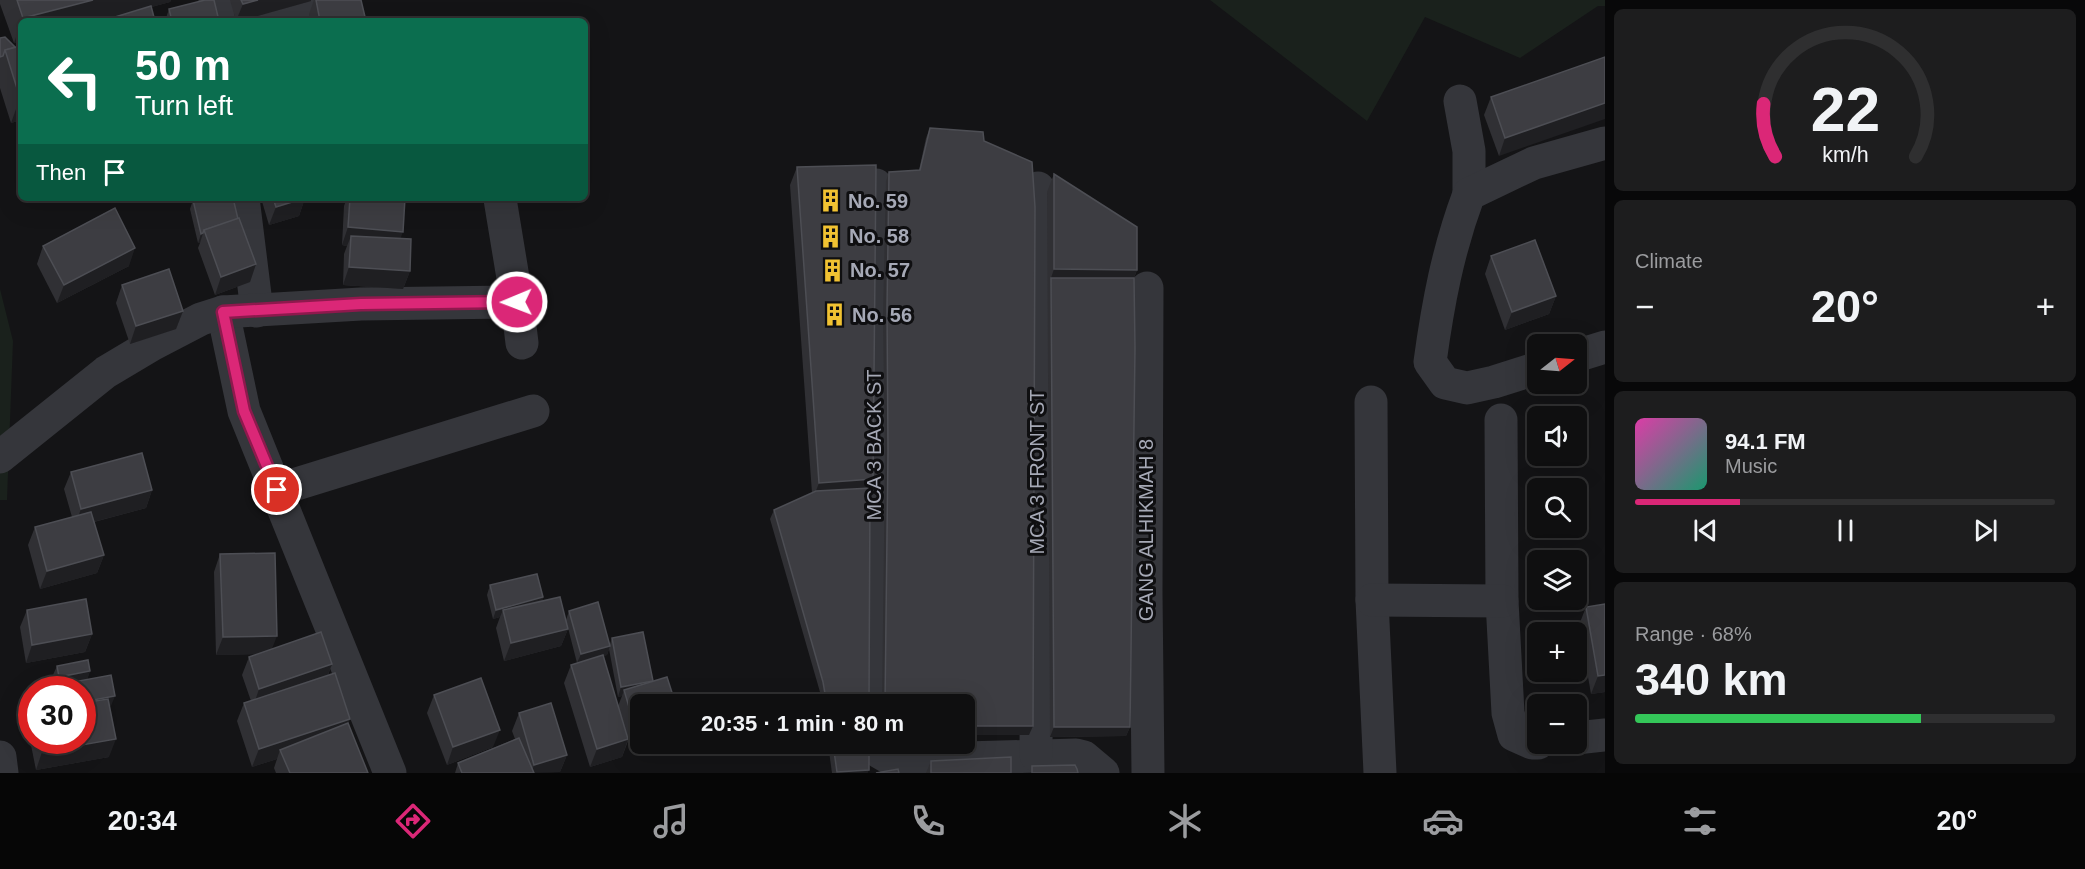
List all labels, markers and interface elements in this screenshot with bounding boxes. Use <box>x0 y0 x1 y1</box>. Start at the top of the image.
icon: left <box>36 42 114 120</box>
text: 50 m <box>135 42 231 89</box>
text: 22 <box>1810 75 1880 144</box>
text: Turn left <box>135 91 233 121</box>
text: km/h <box>1822 143 1868 167</box>
icon: arrive <box>98 156 131 189</box>
text: Then <box>36 160 86 185</box>
building icon: No. 59 <box>817 188 843 214</box>
place label: No. 59 <box>848 190 908 212</box>
building icon: No. 58 <box>818 223 844 249</box>
place label: No. 58 <box>849 225 909 247</box>
text: Climate <box>1635 250 1703 272</box>
building icon: No. 57 <box>819 257 845 283</box>
place label: No. 57 <box>850 259 910 281</box>
position arrow <box>485 270 549 334</box>
text: 20° <box>1811 281 1879 332</box>
text: − <box>1635 288 1654 325</box>
text: + <box>2036 288 2055 325</box>
building icon: No. 56 <box>821 302 847 328</box>
place label: No. 56 <box>852 304 912 326</box>
north arrow <box>1527 334 1587 394</box>
map controls <box>1527 334 1587 754</box>
street label: MCA 3 BACK ST <box>863 369 885 521</box>
street label: MCA 3 FRONT ST <box>1026 389 1048 555</box>
button: sound <box>1527 406 1587 466</box>
text: 94.1 FM <box>1725 429 1806 454</box>
street label: GANG ALHIKMAH 8 <box>1135 439 1157 621</box>
text: Music <box>1725 455 1777 477</box>
pin <box>251 464 302 515</box>
icon: arrive <box>260 473 293 506</box>
button: search <box>1527 478 1587 538</box>
icon: previous <box>1689 514 1722 547</box>
icon: pause <box>1829 514 1862 547</box>
icon: next <box>1969 514 2002 547</box>
button: layers <box>1527 550 1587 610</box>
button: + <box>1527 622 1587 682</box>
text: Range · 68% <box>1635 623 1752 645</box>
text: 340 km <box>1635 654 1788 705</box>
speed limit sign: 30 <box>18 676 96 754</box>
button: − <box>1527 694 1587 754</box>
text: 20:35 · 1 min · 80 m <box>701 711 904 736</box>
icon: directions <box>392 800 434 842</box>
icon: music <box>650 800 692 842</box>
icon: phone <box>907 800 949 842</box>
icon: climate <box>1164 800 1206 842</box>
icon: car <box>1422 800 1464 842</box>
icon: filters <box>1679 800 1721 842</box>
text: 20:34 <box>108 806 177 836</box>
text: 20° <box>1936 806 1977 836</box>

